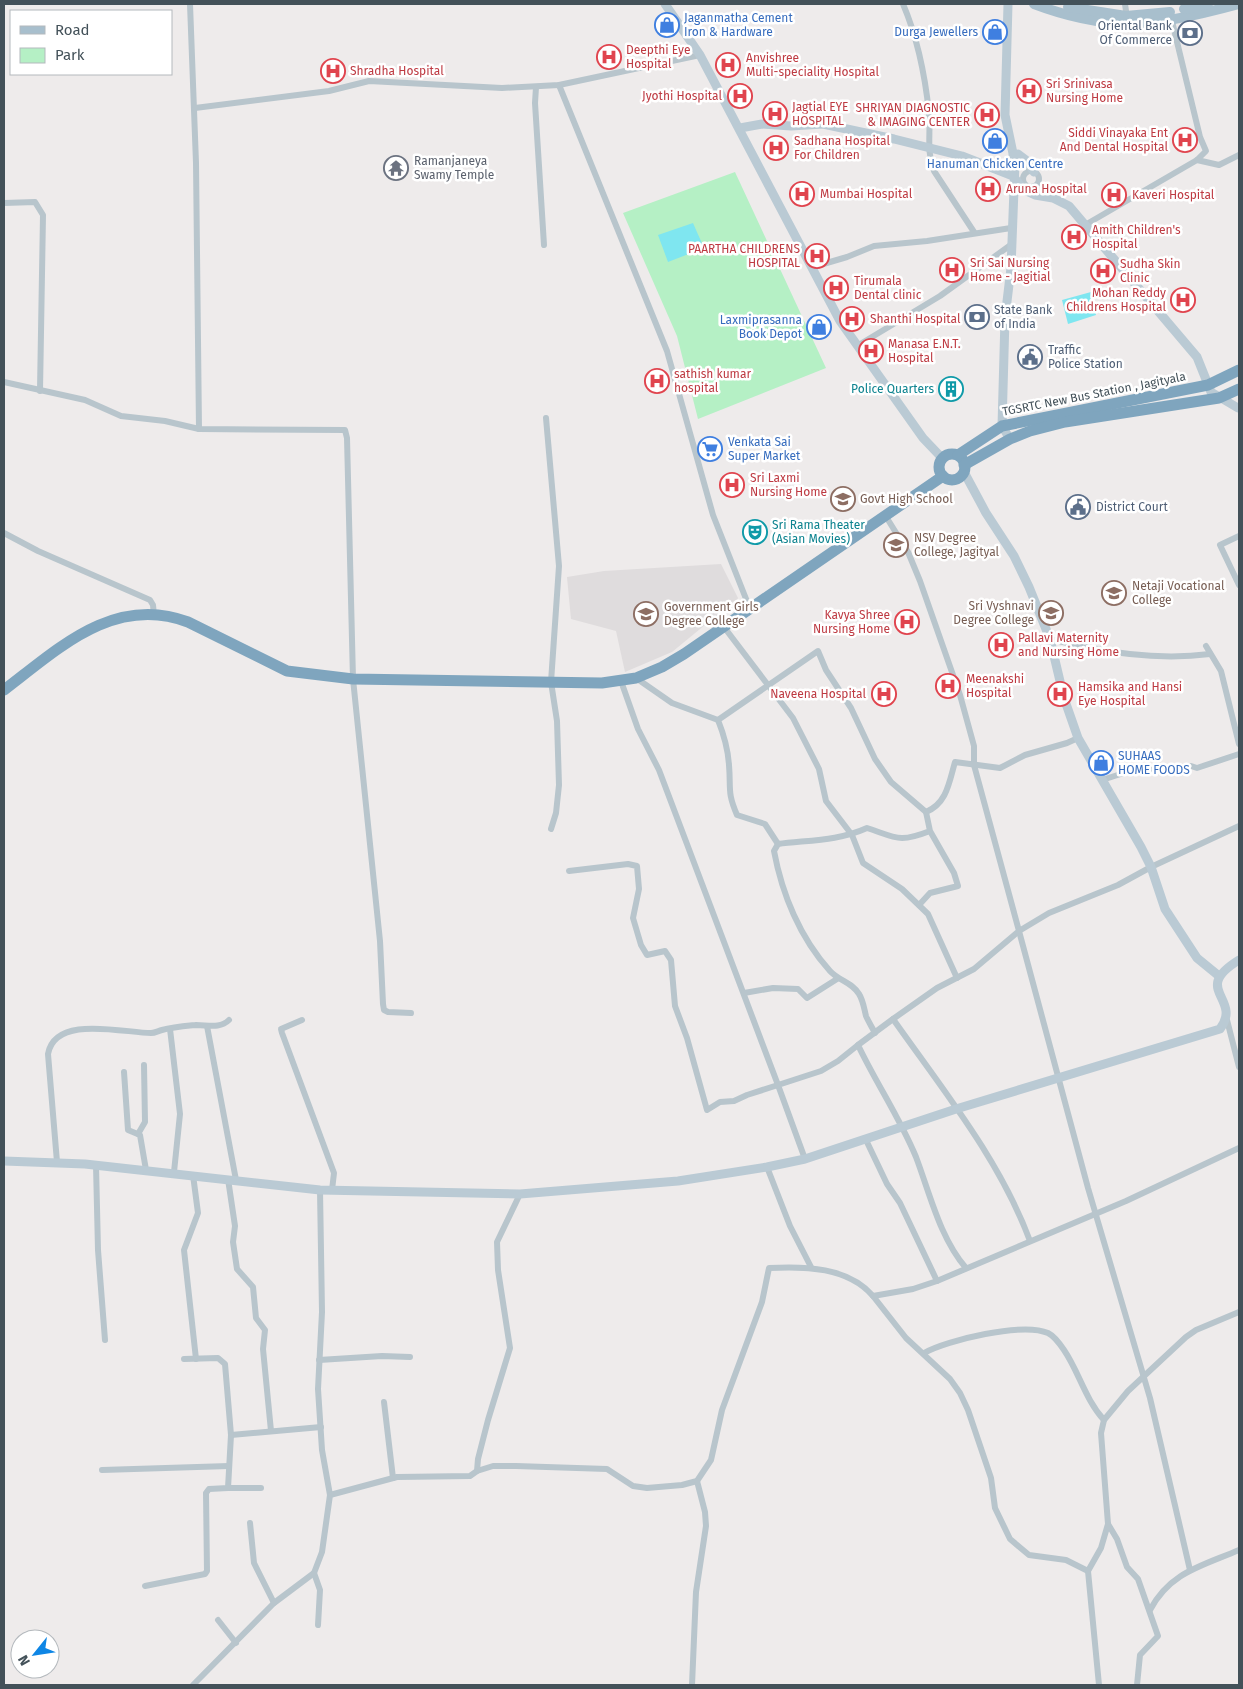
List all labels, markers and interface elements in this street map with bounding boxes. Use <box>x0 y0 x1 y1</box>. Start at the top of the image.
legend <box>10 10 172 75</box>
place label: Jaganmatha Cement Iron & Hardware <box>684 11 793 39</box>
shop icon: Jaganmatha Cement Iron & Hardware <box>654 12 680 38</box>
shop icon: Durga Jewellers <box>982 19 1008 45</box>
place label: Oriental Bank Of Commerce <box>1098 19 1173 47</box>
bank icon: Oriental Bank Of Commerce <box>1177 20 1203 46</box>
text: Road <box>55 21 90 39</box>
place label: Durga Jewellers <box>894 25 978 39</box>
place label: Deepthi Eye Hospital <box>626 43 690 71</box>
hospital icon: Deepthi Eye Hospital <box>596 44 622 70</box>
text: Park <box>55 46 85 64</box>
place label: Anvishree Multi-speciality Hospital <box>746 51 879 79</box>
hospital icon: Anvishree Multi-speciality Hospital <box>715 52 741 78</box>
hospital icon: Shradha Hospital <box>320 58 346 84</box>
place label: Shradha Hospital <box>350 64 444 78</box>
place label: Sri Srinivasa Nursing Home <box>1046 77 1123 105</box>
hospital icon: Sri Srinivasa Nursing Home <box>1016 78 1042 104</box>
hospital icon: Jyothi Hospital <box>727 83 753 109</box>
place label: Jyothi Hospital <box>642 89 722 103</box>
place label: Jagtial EYE HOSPITAL <box>792 100 849 128</box>
hospital icon: Jagtial EYE HOSPITAL <box>762 101 788 127</box>
place label: SHRIYAN DIAGNOSTIC & IMAGING CENTER <box>855 101 970 129</box>
hospital icon: SHRIYAN DIAGNOSTIC & IMAGING CENTER <box>974 102 1000 128</box>
place label: Siddi Vinayaka Ent And Dental Hospital <box>1060 126 1169 154</box>
hospital icon: Siddi Vinayaka Ent And Dental Hospital <box>1172 127 1198 153</box>
shop icon: Hanuman Chicken Centre <box>982 128 1008 154</box>
place label: Sadhana Hospital For Children <box>794 134 890 162</box>
hospital icon: Sadhana Hospital For Children <box>763 135 789 161</box>
place label: Ramanjaneya Swamy Temple <box>414 154 494 182</box>
temple icon: Ramanjaneya Swamy Temple <box>383 155 409 181</box>
place label: Hanuman Chicken Centre <box>927 157 1063 171</box>
hospital icon: Aruna Hospital <box>975 176 1001 202</box>
hospital icon: Mumbai Hospital <box>789 181 815 207</box>
place label: Aruna Hospital <box>1006 182 1087 196</box>
hospital icon: Kaveri Hospital <box>1101 182 1127 208</box>
place label: Mumbai Hospital <box>820 187 913 201</box>
place label: Kaveri Hospital <box>1132 188 1215 202</box>
place label: Amith Children's Hospital <box>1092 223 1181 251</box>
hospital icon: Amith Children's Hospital <box>1061 224 1087 250</box>
place label: PAARTHA CHILDRENS HOSPITAL <box>688 242 800 270</box>
hospital icon: PAARTHA CHILDRENS HOSPITAL <box>804 243 830 269</box>
place label: Sri Sai Nursing Home - Jagitial <box>970 256 1051 284</box>
hospital icon: Sri Sai Nursing Home - Jagitial <box>939 257 965 283</box>
place label: Sudha Skin Clinic <box>1120 257 1181 285</box>
hospital icon: Sudha Skin Clinic <box>1090 258 1116 284</box>
place label: Tirumala Dental clinic <box>854 274 922 302</box>
hospital icon: Tirumala Dental clinic <box>823 275 849 301</box>
place label: Mohan Reddy Childrens Hospital <box>1066 286 1166 314</box>
hospital icon: Mohan Reddy Childrens Hospital <box>1170 287 1196 313</box>
place label: State Bank of India <box>994 303 1053 331</box>
bank icon: State Bank of India <box>964 304 990 330</box>
hospital icon: Shanthi Hospital <box>839 306 865 332</box>
place label: Shanthi Hospital <box>870 312 961 326</box>
place label: Laxmiprasanna Book Depot <box>720 313 803 341</box>
shop icon: Laxmiprasanna Book Depot <box>806 314 832 340</box>
place label: Manasa E.N.T. Hospital <box>888 337 961 365</box>
hospital icon: Manasa E.N.T. Hospital <box>858 338 884 364</box>
place label: Traffic Police Station <box>1048 343 1123 371</box>
public building icon: Traffic Police Station <box>1017 344 1043 370</box>
place label: sathish kumar hospital <box>674 367 751 395</box>
hospital icon: sathish kumar hospital <box>644 368 670 394</box>
street label: TGSRTC New Bus Station , Jagityala <box>1001 369 1187 419</box>
building icon: Police Quarters <box>938 376 964 402</box>
place label: Police Quarters <box>851 382 934 396</box>
place label: Venkata Sai Super Market <box>728 435 801 463</box>
supermarket icon: Venkata Sai Super Market <box>697 436 723 462</box>
place label: Sri Laxmi Nursing Home <box>750 471 827 499</box>
hospital icon: Sri Laxmi Nursing Home <box>719 472 745 498</box>
school or university icon: Govt High School <box>830 486 856 512</box>
place label: Govt High School <box>860 492 953 506</box>
public building icon: District Court <box>1065 494 1091 520</box>
place label: District Court <box>1096 500 1168 514</box>
place label: Sri Rama Theater (Asian Movies) <box>772 518 865 546</box>
theatre icon: Sri Rama Theater (Asian Movies) <box>742 519 768 545</box>
place label: NSV Degree College, Jagityal <box>914 531 1000 559</box>
school or university icon: NSV Degree College, Jagityal <box>883 532 909 558</box>
place label: Netaji Vocational College <box>1132 579 1225 607</box>
school or university icon: Netaji Vocational College <box>1101 580 1127 606</box>
place label: Sri Vyshnavi Degree College <box>953 599 1034 627</box>
place label: Government Girls Degree College <box>664 600 759 628</box>
school or university icon: Sri Vyshnavi Degree College <box>1038 600 1064 626</box>
school or university icon: Government Girls Degree College <box>633 601 659 627</box>
place label: Kavya Shree Nursing Home <box>813 608 890 636</box>
hospital icon: Kavya Shree Nursing Home <box>894 609 920 635</box>
place label: Pallavi Maternity and Nursing Home <box>1018 631 1119 659</box>
hospital icon: Pallavi Maternity and Nursing Home <box>988 632 1014 658</box>
place label: Meenakshi Hospital <box>966 672 1024 700</box>
hospital icon: Meenakshi Hospital <box>935 673 961 699</box>
place label: Hamsika and Hansi Eye Hospital <box>1078 680 1182 708</box>
hospital icon: Naveena Hospital <box>871 681 897 707</box>
hospital icon: Hamsika and Hansi Eye Hospital <box>1047 681 1073 707</box>
place label: Naveena Hospital <box>770 687 866 701</box>
place label: SUHAAS HOME FOODS <box>1118 749 1190 777</box>
shop icon: SUHAAS HOME FOODS <box>1088 750 1114 776</box>
north arrow <box>10 1629 60 1679</box>
text: N <box>14 1652 34 1669</box>

